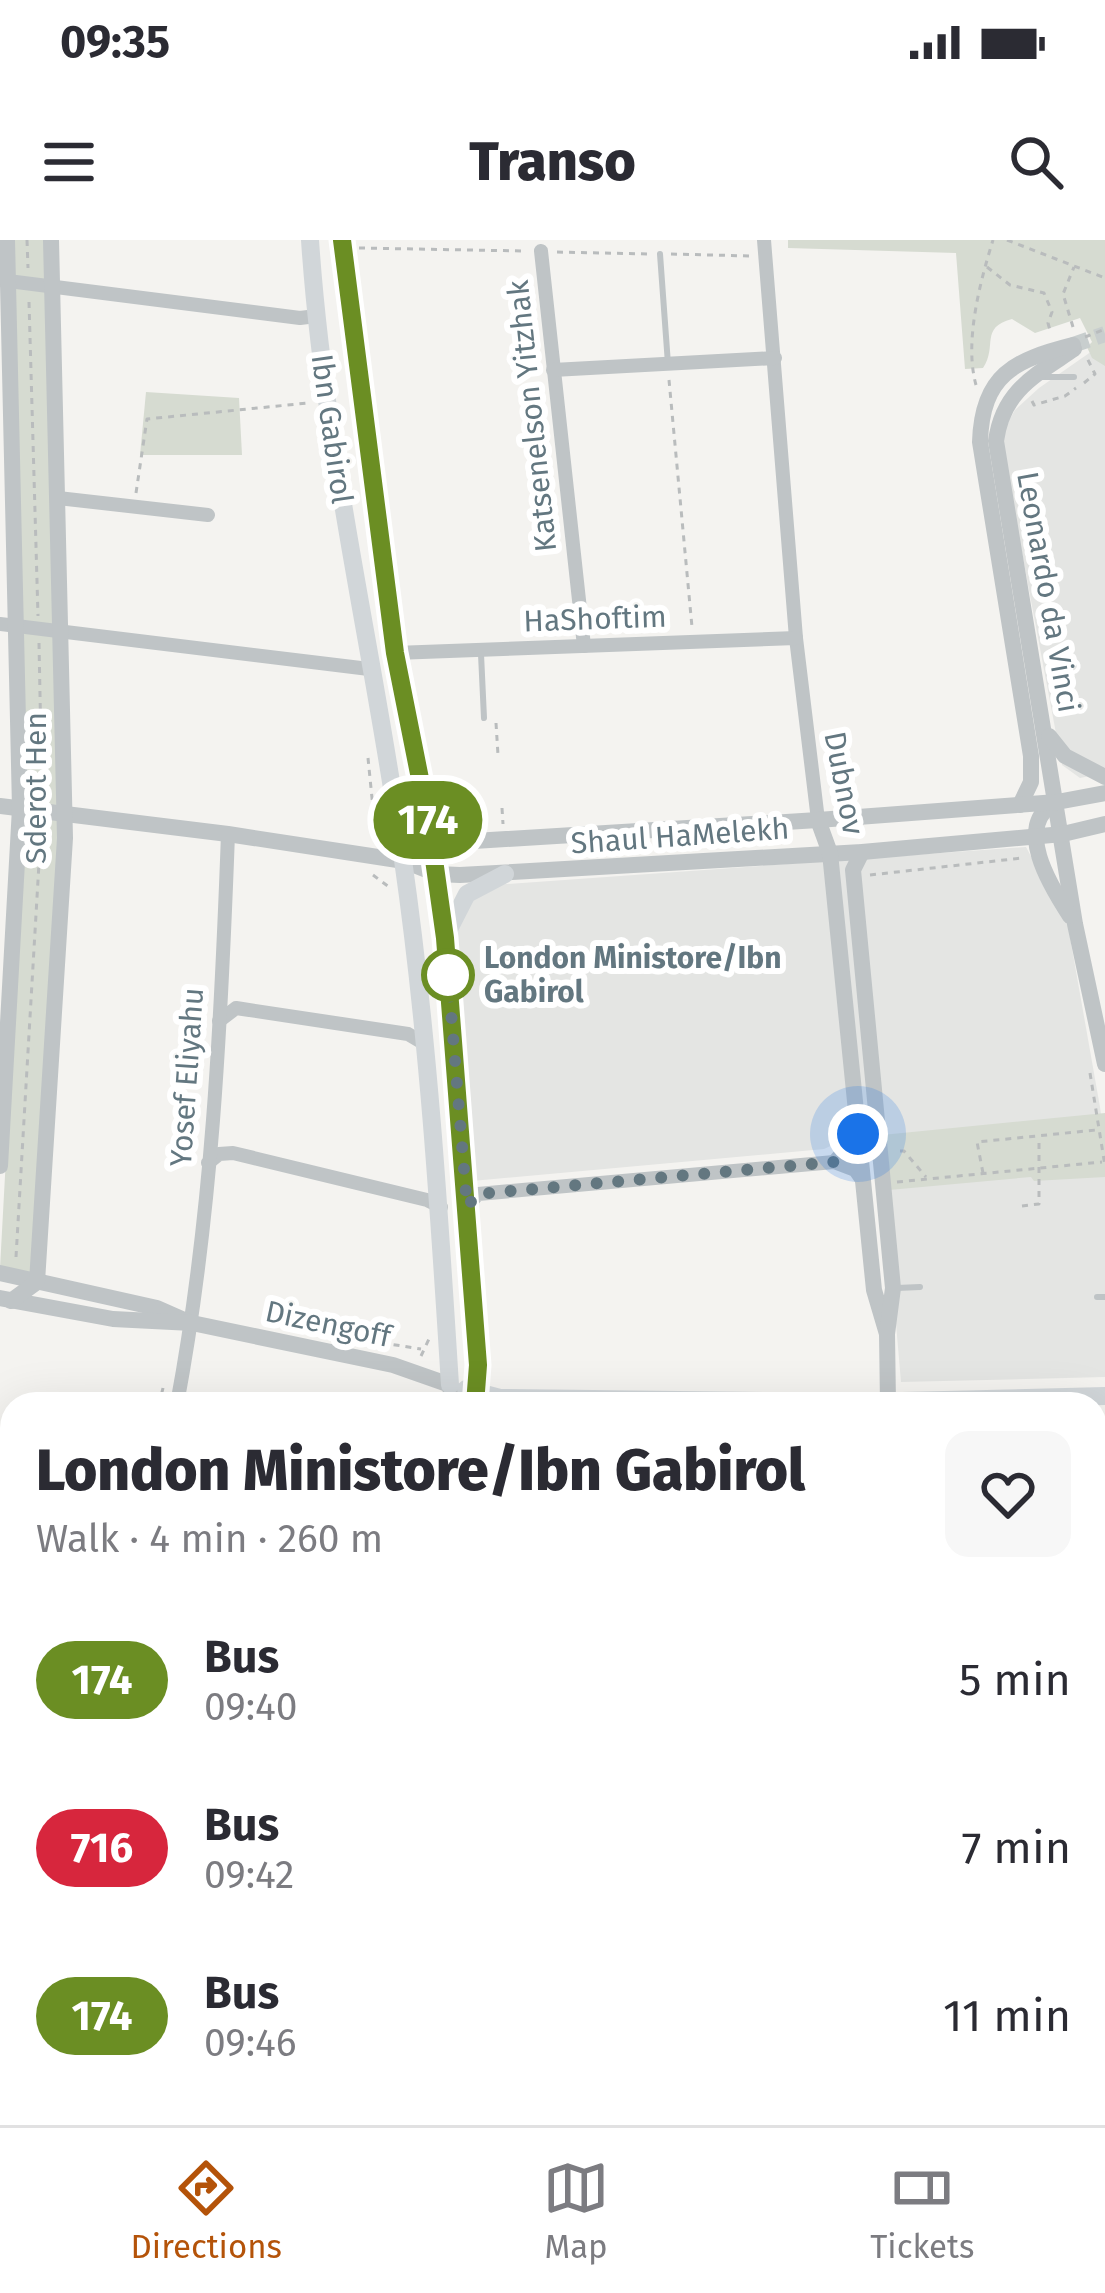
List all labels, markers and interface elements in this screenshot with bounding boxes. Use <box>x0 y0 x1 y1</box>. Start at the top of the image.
text: 09:35 <box>60 15 170 69</box>
icon: menu <box>36 129 102 195</box>
icon: search <box>1003 129 1069 195</box>
text: Transo <box>469 130 636 194</box>
street label: Katsenelson Yitzhak <box>500 278 564 554</box>
street label: Ibn Gabirol <box>304 352 360 506</box>
street label: Leonardo da Vinci <box>1009 469 1087 715</box>
street label: HaShoftim <box>523 599 667 639</box>
street label: Sderot Hen <box>18 712 54 864</box>
street label: Dubnov <box>816 728 872 838</box>
line badge: 174 <box>359 781 497 859</box>
text: 174 <box>397 795 459 845</box>
street label: Shaul HaMelekh <box>570 810 790 862</box>
place label: London Ministore/Ibn Gabirol <box>484 940 782 1010</box>
marker: London Ministore/Ibn Gabirol <box>423 950 473 1000</box>
street label: Yosef Eliyahu <box>163 986 211 1168</box>
your location <box>828 1104 888 1164</box>
street label: Dizengoff <box>262 1293 396 1355</box>
button: heart <box>945 1431 1071 1557</box>
text: London Ministore/Ibn Gabirol <box>36 1437 805 1505</box>
text: Walk · 4 min · 260 m <box>36 1516 383 1562</box>
text: Bus <box>204 1630 279 1684</box>
text: 5 min <box>959 1653 1071 1707</box>
text: 174 <box>71 1655 133 1705</box>
text: 09:40 <box>204 1684 298 1730</box>
text: Bus <box>204 1798 279 1852</box>
text: 7 min <box>961 1821 1071 1875</box>
text: 716 <box>71 1823 133 1873</box>
text: 09:42 <box>204 1852 294 1898</box>
text: Bus <box>204 1966 279 2020</box>
text: 11 min <box>943 1989 1071 2043</box>
text: 174 <box>71 1991 133 2041</box>
text: 09:46 <box>204 2020 297 2066</box>
tab: Directions <box>131 2155 282 2267</box>
tab: Map <box>543 2155 609 2267</box>
tab: Tickets <box>870 2155 974 2267</box>

